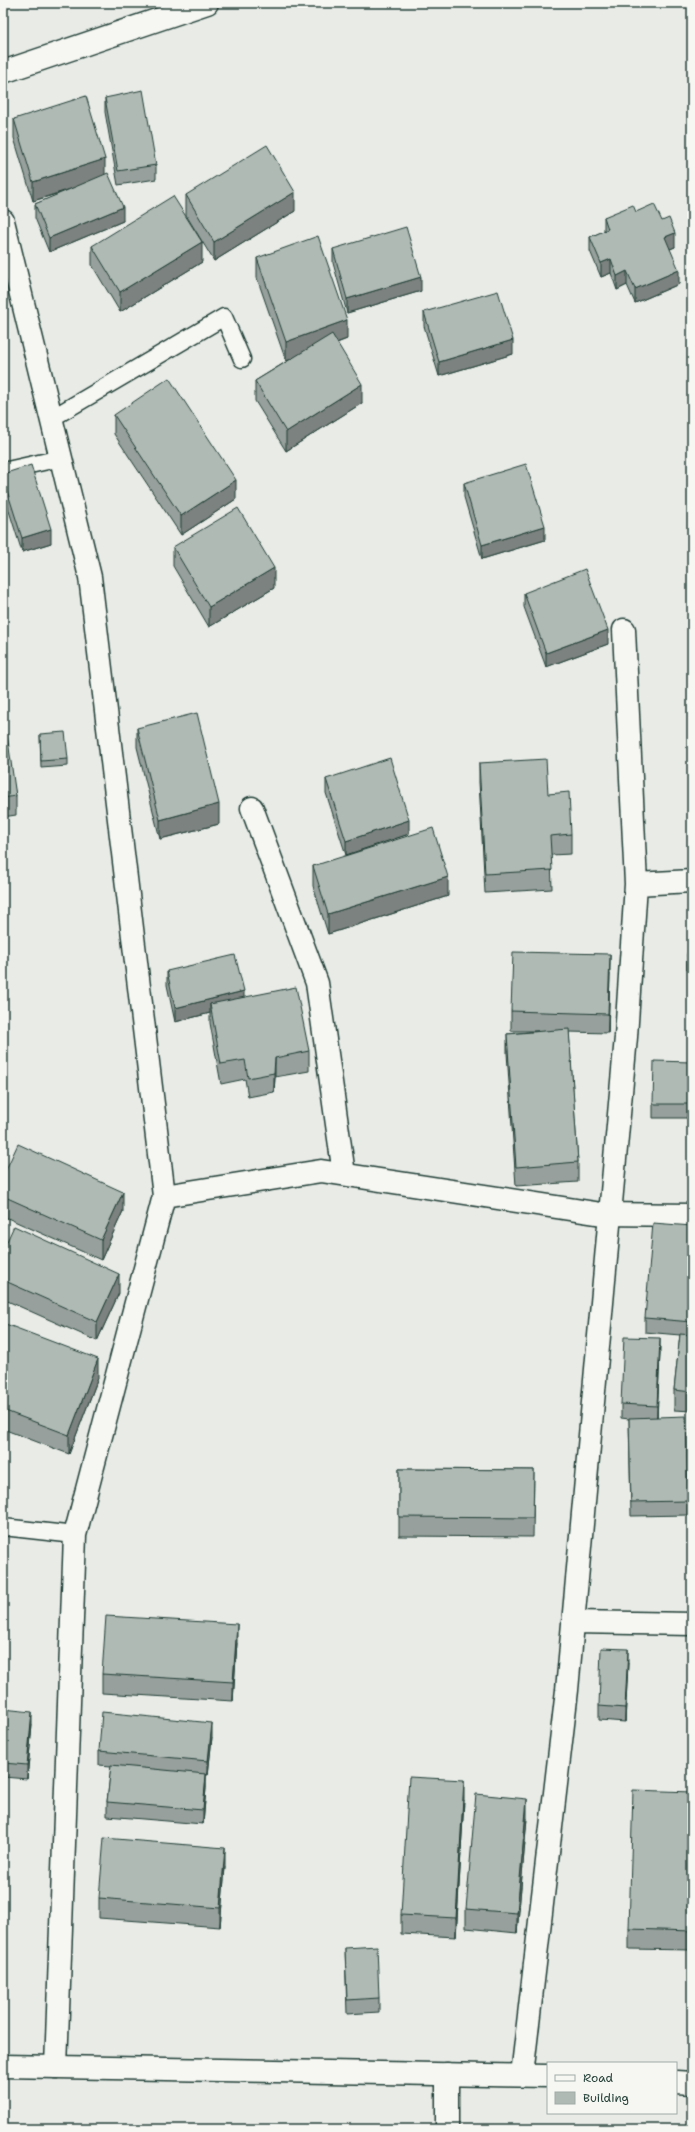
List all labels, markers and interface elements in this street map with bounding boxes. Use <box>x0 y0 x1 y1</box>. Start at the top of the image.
legend <box>547 2062 677 2114</box>
text: Road <box>583 2070 614 2086</box>
text: Building <box>583 2090 629 2106</box>

